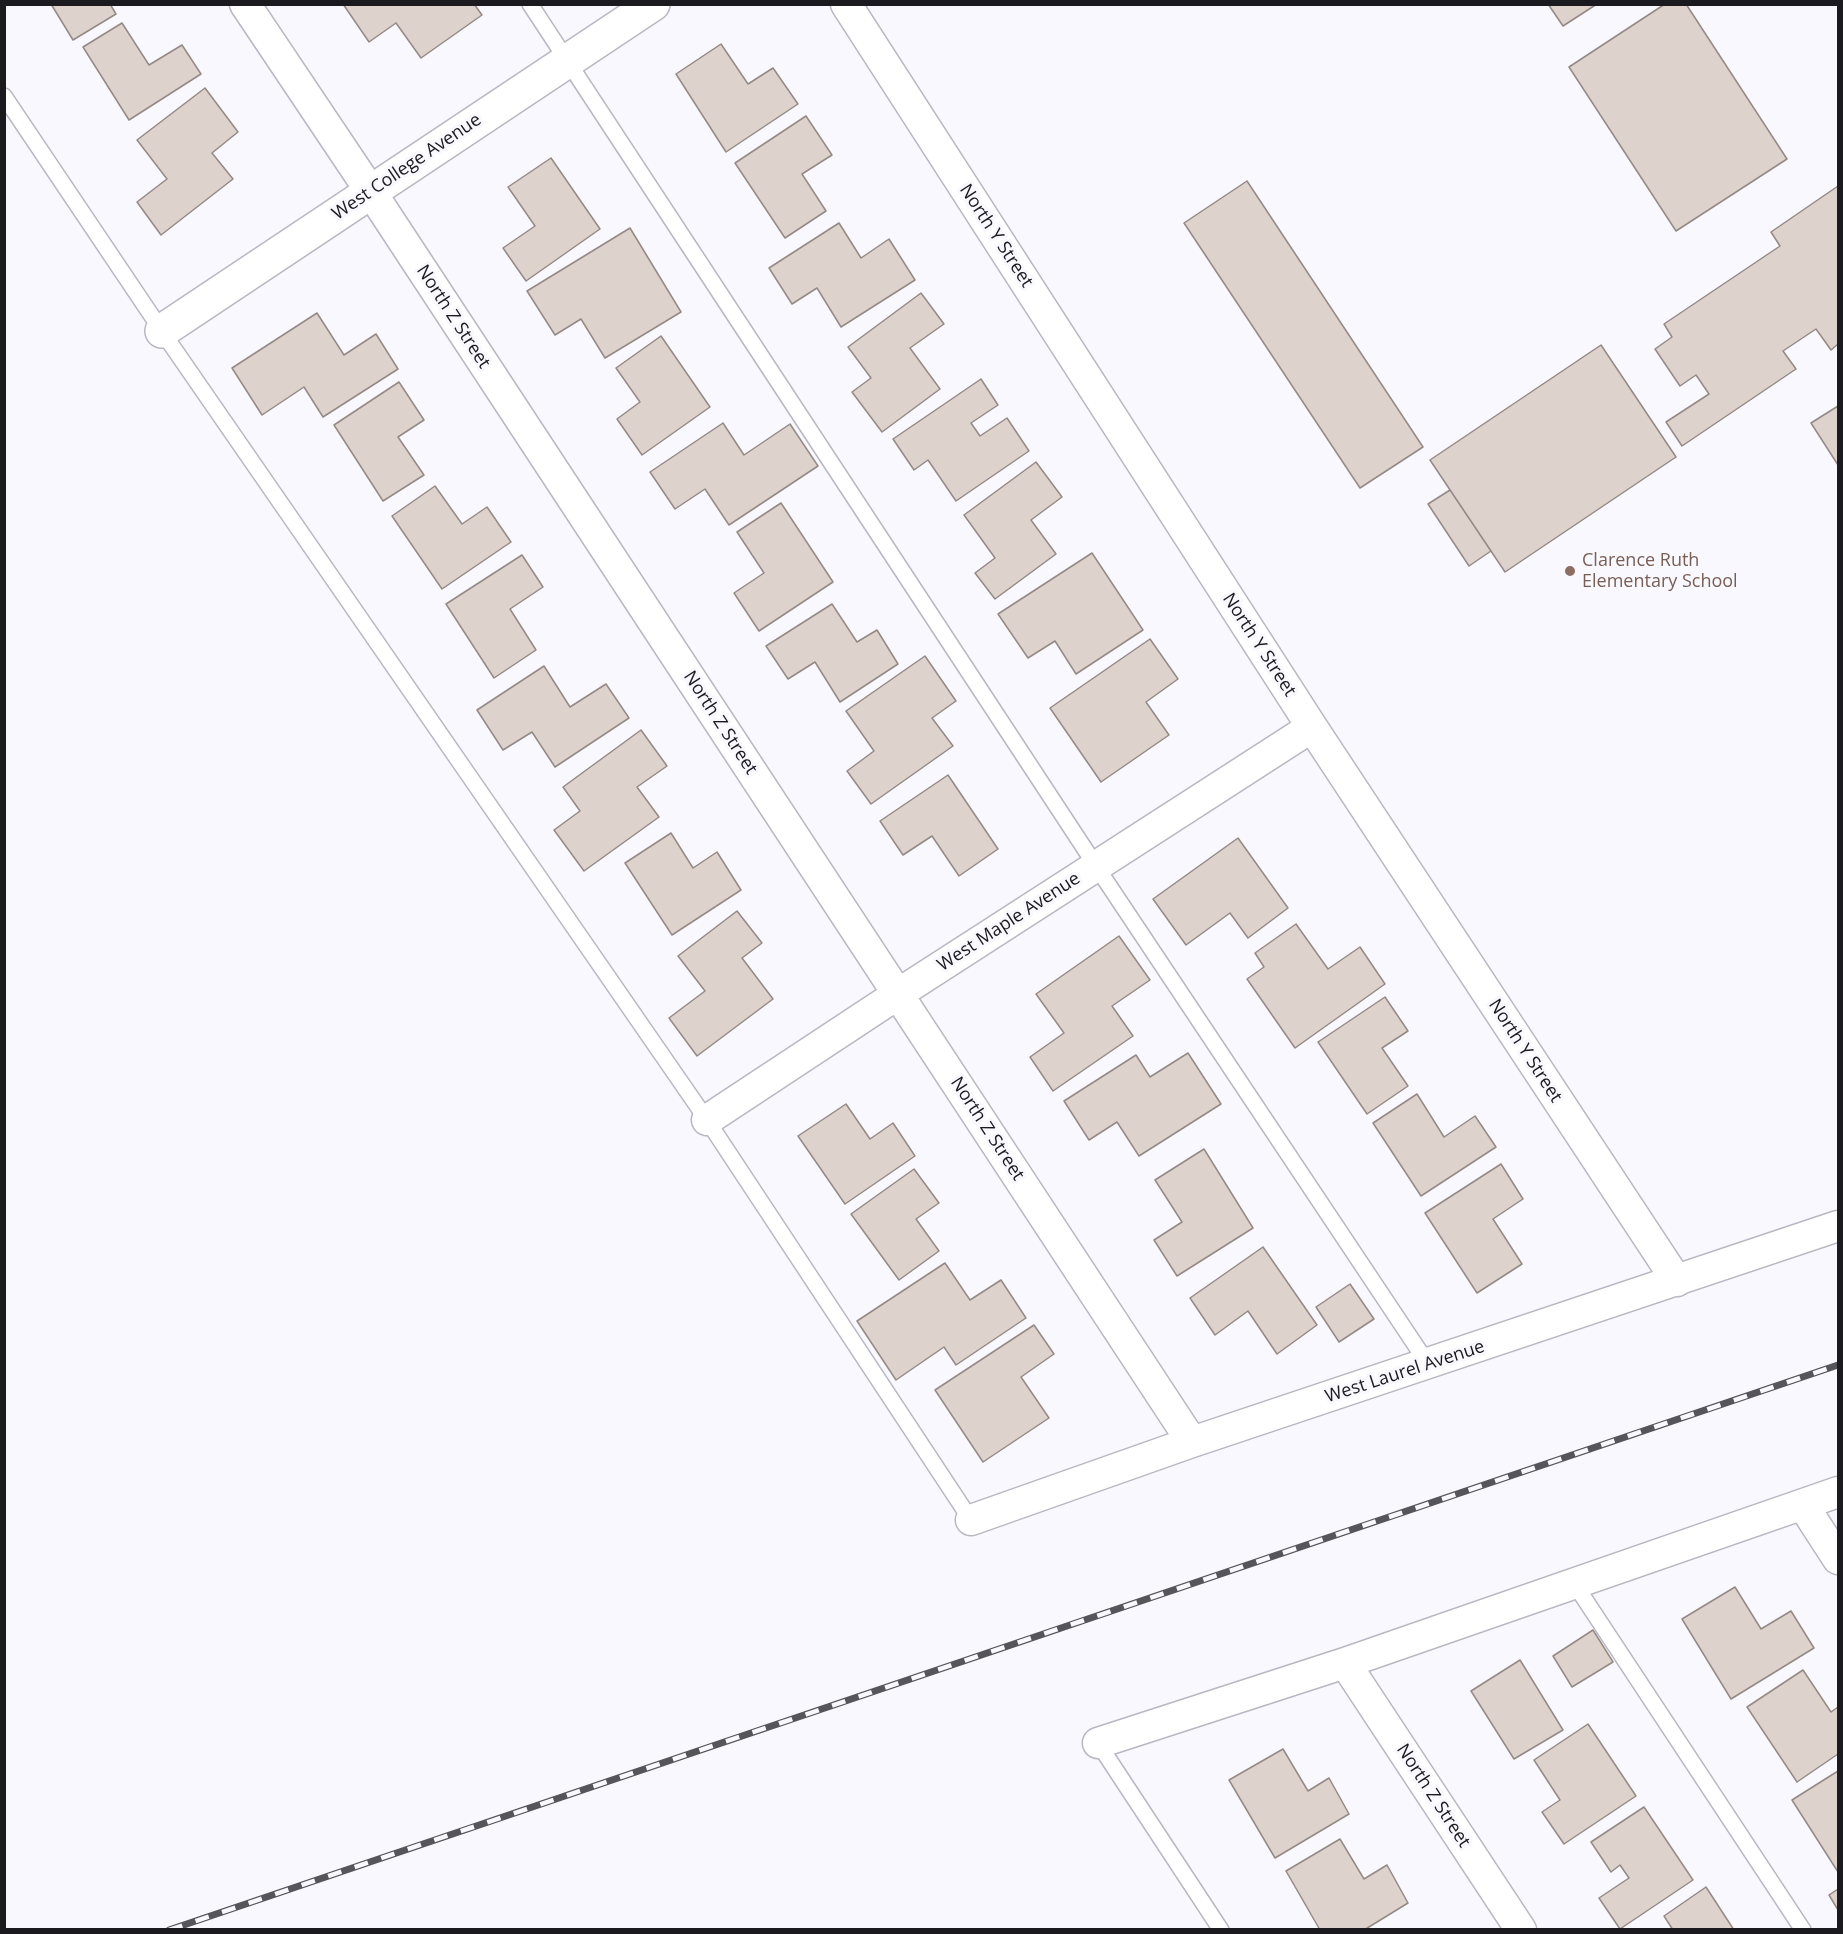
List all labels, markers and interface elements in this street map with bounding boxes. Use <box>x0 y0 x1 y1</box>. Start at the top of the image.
street label: West College Avenue <box>328 109 486 225</box>
street label: North Y Street <box>955 180 1037 292</box>
street label: North Z Street <box>412 261 494 373</box>
place label: Clarence Ruth Elementary School <box>1582 550 1738 592</box>
marker: Clarence Ruth Elementary School <box>1563 564 1577 578</box>
street label: North Y Street <box>1218 589 1300 701</box>
street label: North Z Street <box>679 667 761 779</box>
street label: West Maple Avenue <box>934 868 1084 976</box>
street label: North Y Street <box>1484 995 1566 1107</box>
street label: North Z Street <box>946 1073 1028 1185</box>
street label: West Laurel Avenue <box>1323 1336 1487 1408</box>
street label: North Z Street <box>1392 1740 1474 1852</box>

